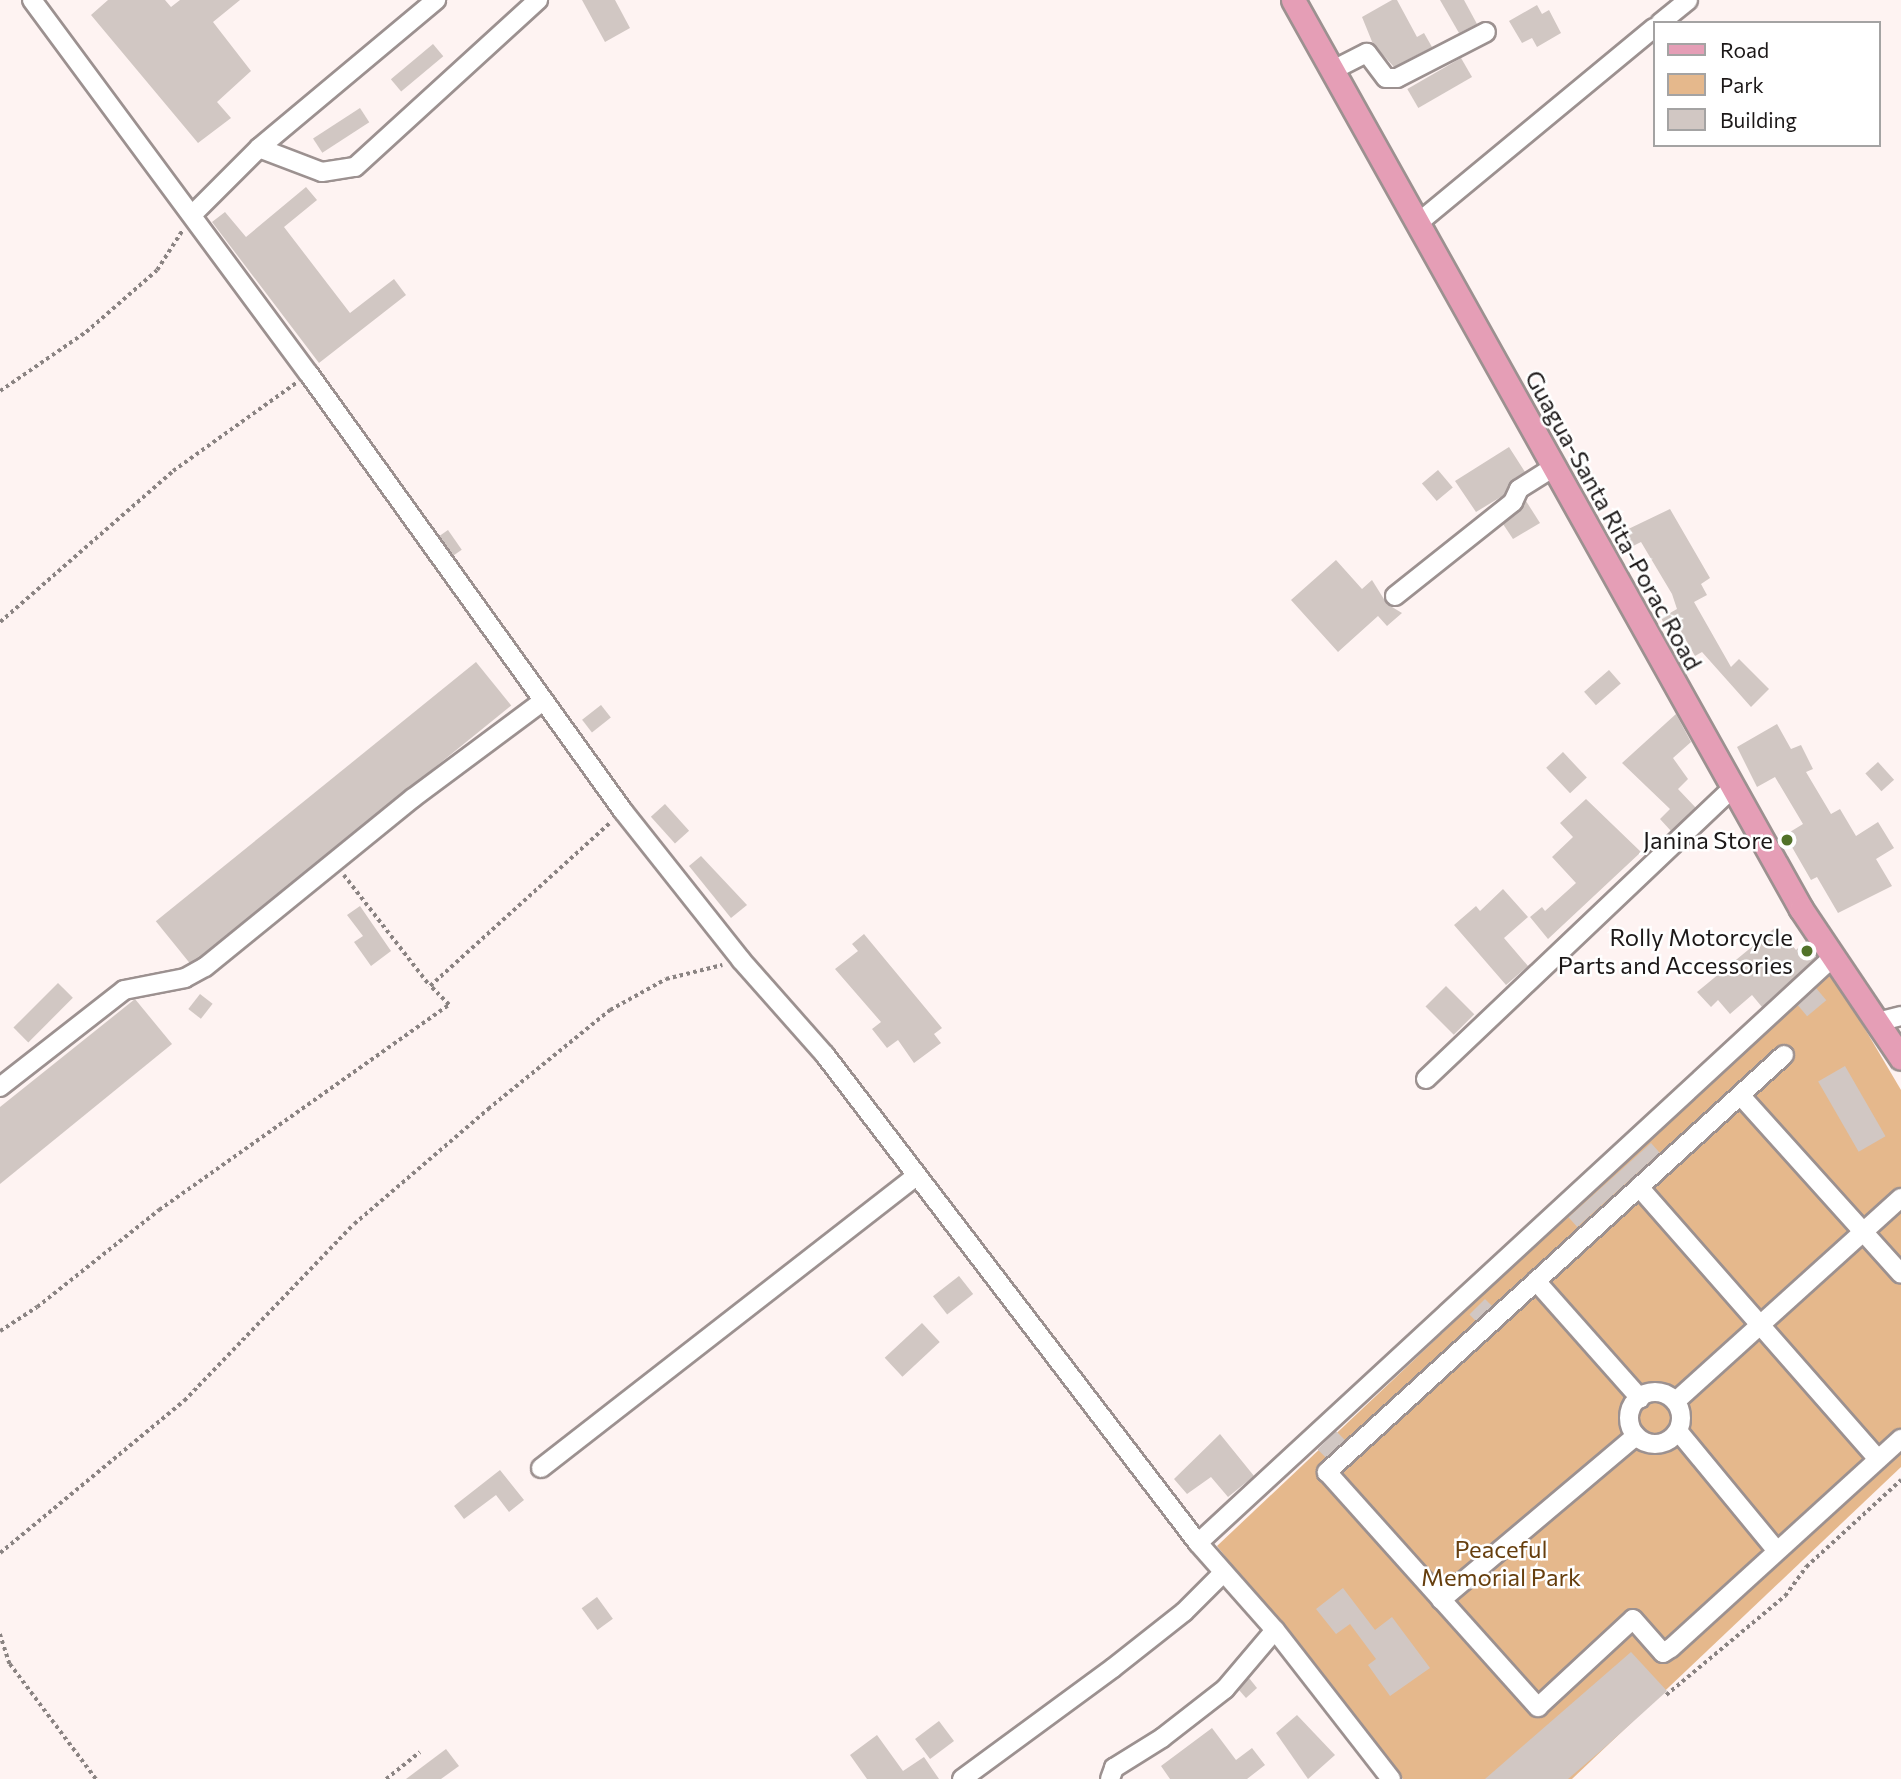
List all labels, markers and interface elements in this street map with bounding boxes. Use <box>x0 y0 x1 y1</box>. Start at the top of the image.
legend <box>1652 21 1880 147</box>
text: Road <box>1720 37 1769 62</box>
text: Park <box>1720 72 1764 97</box>
text: Building <box>1720 107 1797 132</box>
street label: Guagua-Santa Rita-Porac Road <box>1519 365 1709 675</box>
place label: Janina Store <box>1643 826 1773 854</box>
marker: Janina Store <box>1779 832 1795 848</box>
place label: Rolly Motorcycle Parts and Accessories <box>1558 923 1793 979</box>
marker: Rolly Motorcycle Parts and Accessories <box>1799 943 1815 959</box>
park label: Peaceful Memorial Park <box>1421 1535 1581 1591</box>

